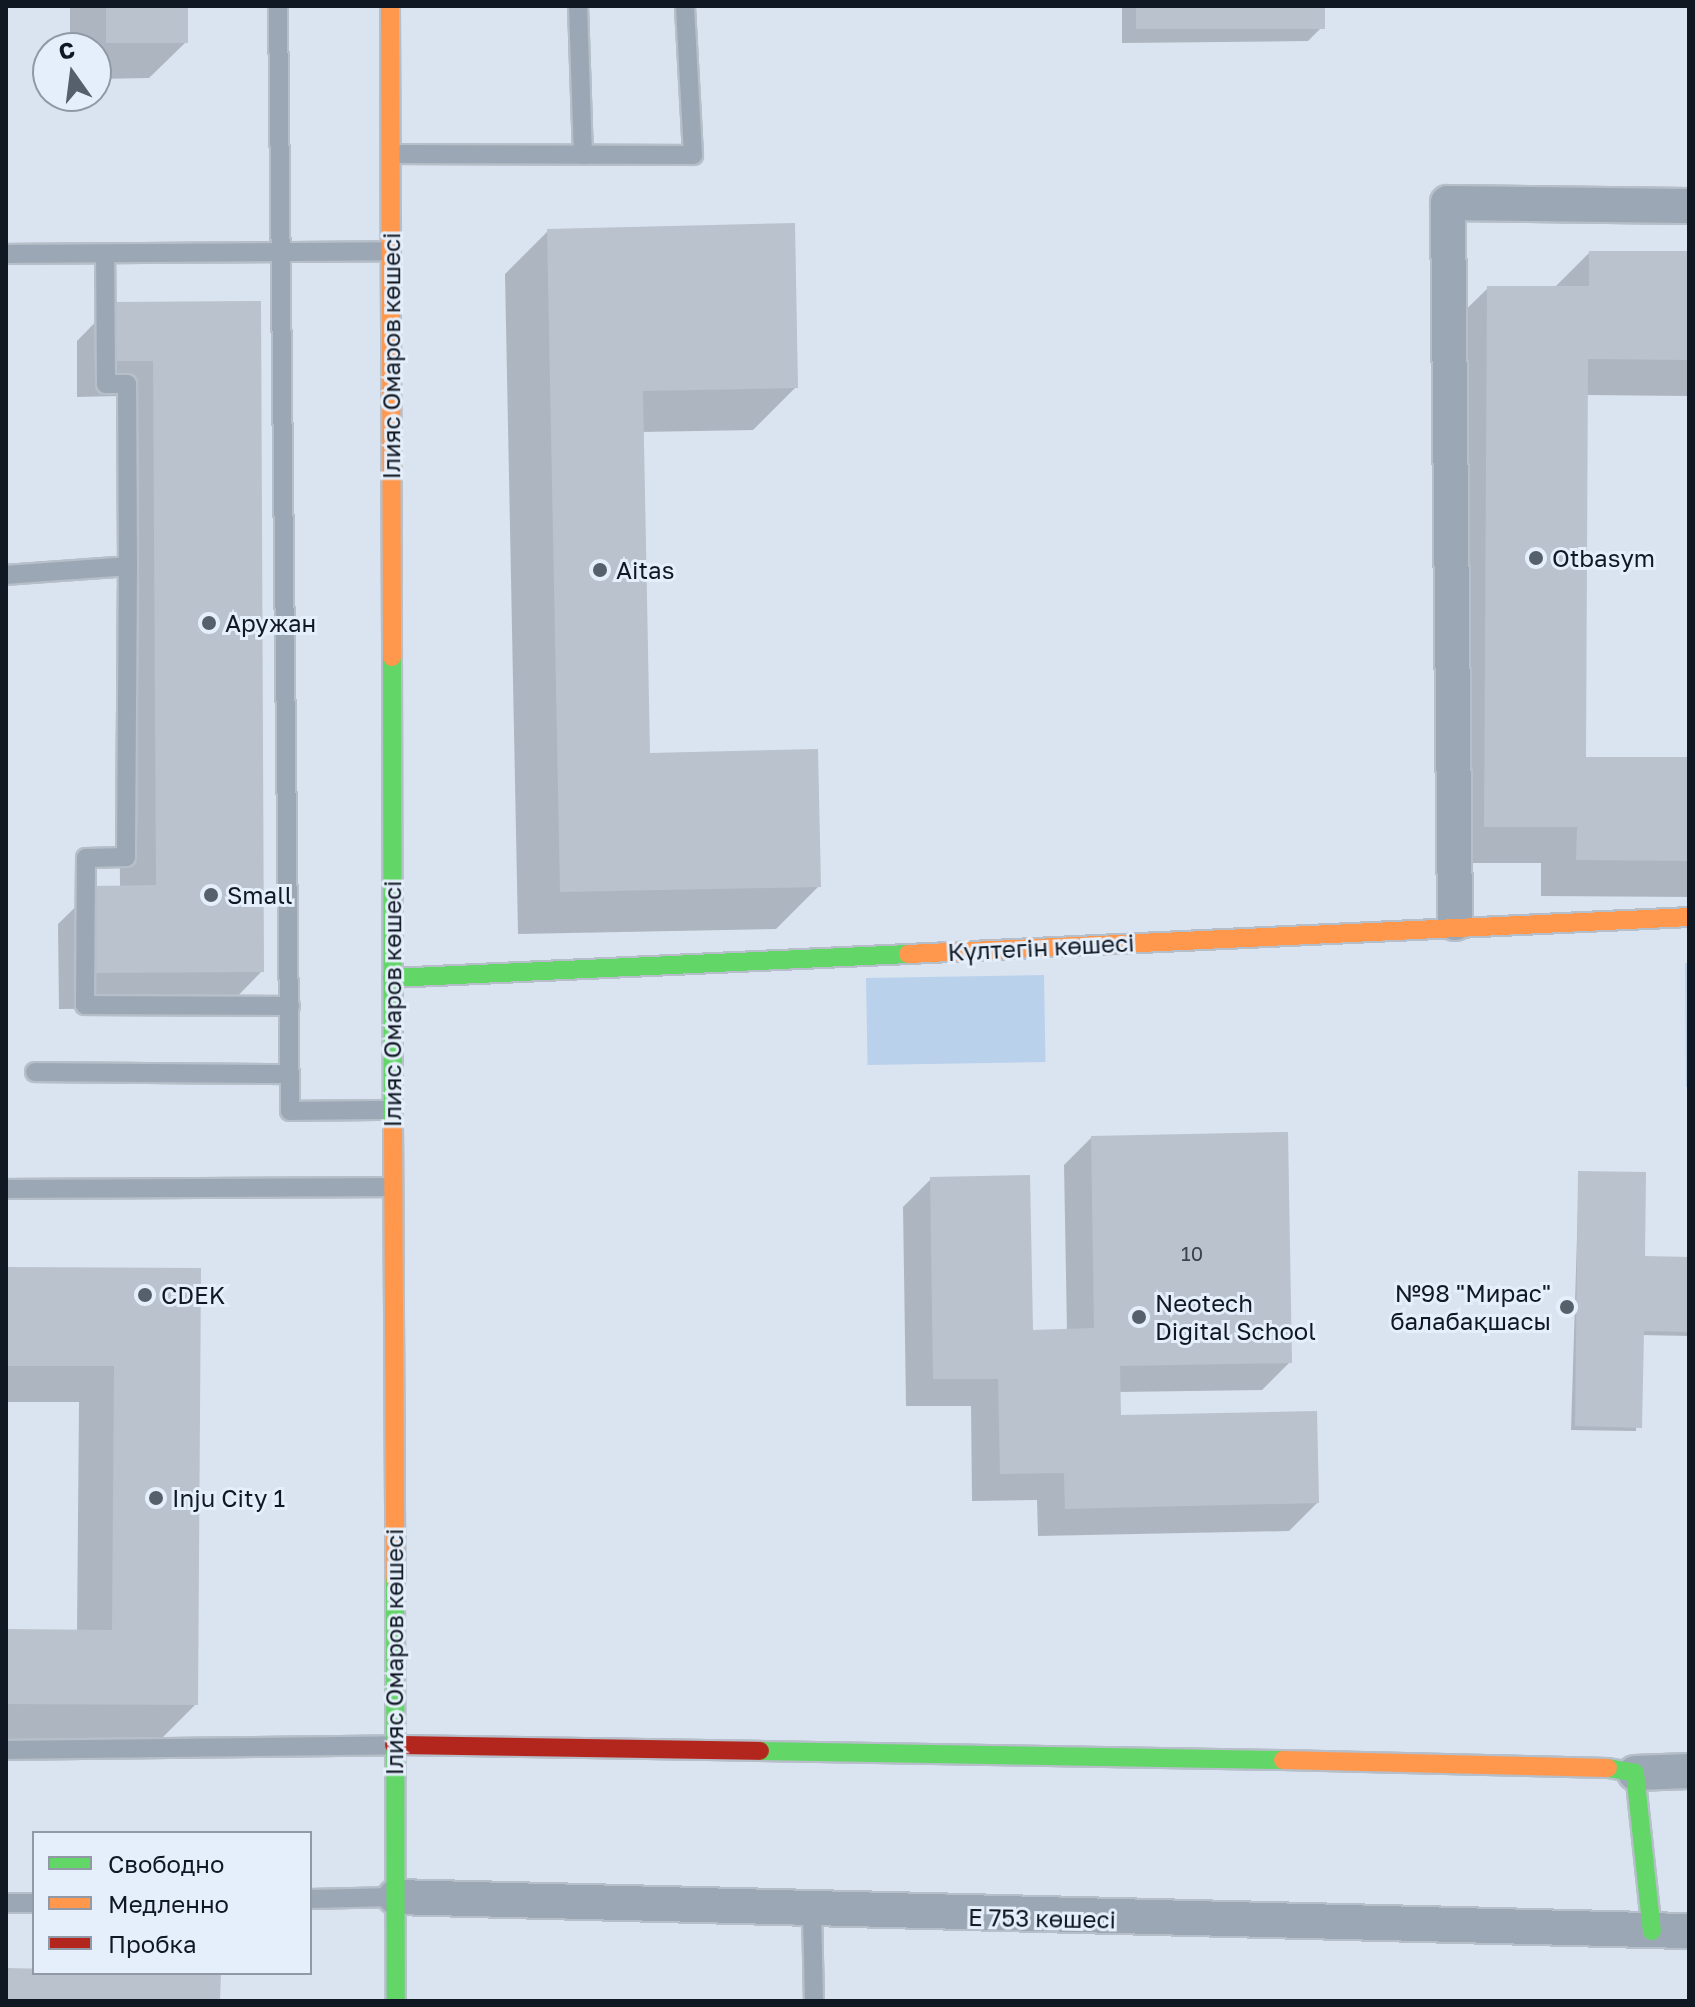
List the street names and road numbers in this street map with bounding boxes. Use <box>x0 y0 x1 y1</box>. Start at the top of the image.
street label: Ілияс Омаров көшесі <box>377 233 405 479</box>
street label: Ілияс Омаров көшесі <box>378 881 406 1127</box>
street label: Күлтегін көшесі <box>947 928 1135 966</box>
street label: Ілияс Омаров көшесі <box>380 1529 408 1775</box>
street label: Е 753 көшесі <box>968 1902 1116 1934</box>

